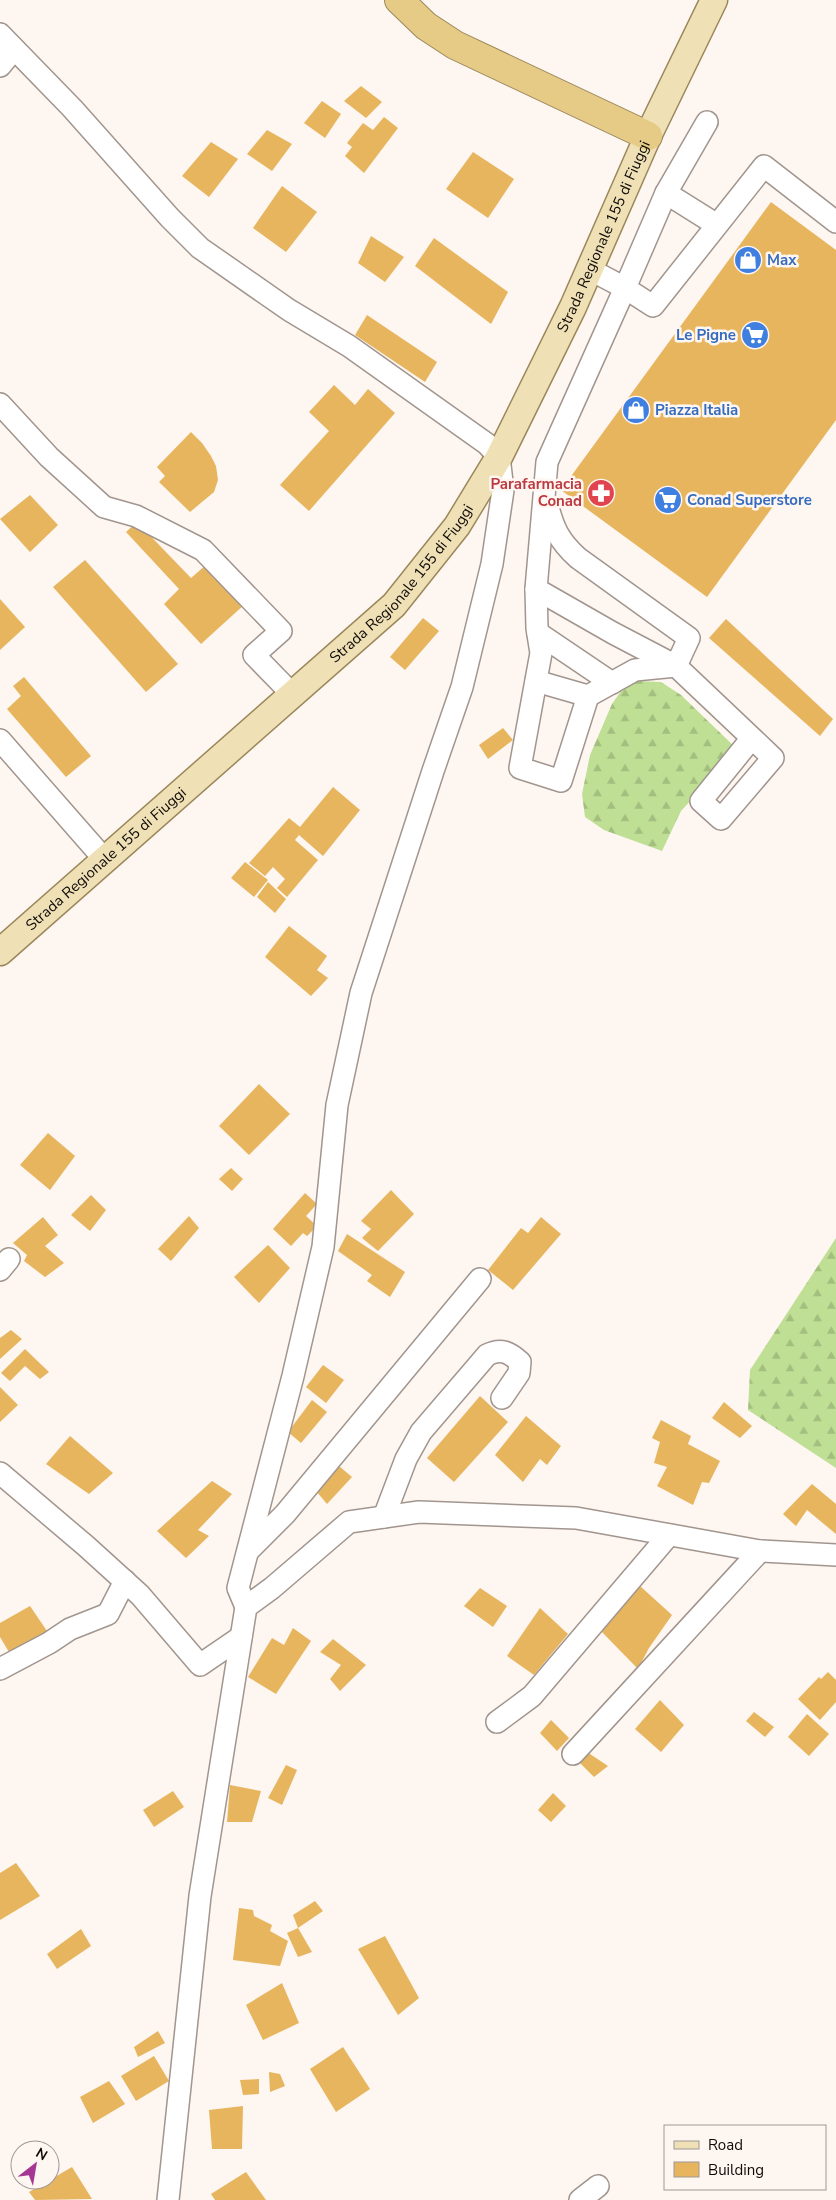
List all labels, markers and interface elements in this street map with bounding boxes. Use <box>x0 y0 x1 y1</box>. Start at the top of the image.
street label: Strada Regionale 155 di Fiuggi <box>552 137 655 336</box>
shop icon: Max <box>733 245 763 275</box>
place label: Max <box>767 250 797 270</box>
supermarket icon: Le Pigne <box>740 320 770 350</box>
place label: Le Pigne <box>676 325 736 345</box>
shop icon: Piazza Italia <box>621 395 651 425</box>
place label: Piazza Italia <box>655 400 738 420</box>
place label: Parafarmacia Conad <box>490 474 582 511</box>
pharmacy icon: Parafarmacia Conad <box>586 478 616 508</box>
supermarket icon: Conad Superstore <box>653 485 683 515</box>
place label: Conad Superstore <box>687 490 812 510</box>
street label: Strada Regionale 155 di Fiuggi <box>325 500 478 667</box>
street label: Strada Regionale 155 di Fiuggi <box>21 783 190 935</box>
legend <box>664 2125 826 2190</box>
text: Road <box>708 2135 743 2155</box>
north arrow <box>10 2140 60 2190</box>
text: N <box>32 2143 51 2165</box>
text: Building <box>708 2160 764 2180</box>

